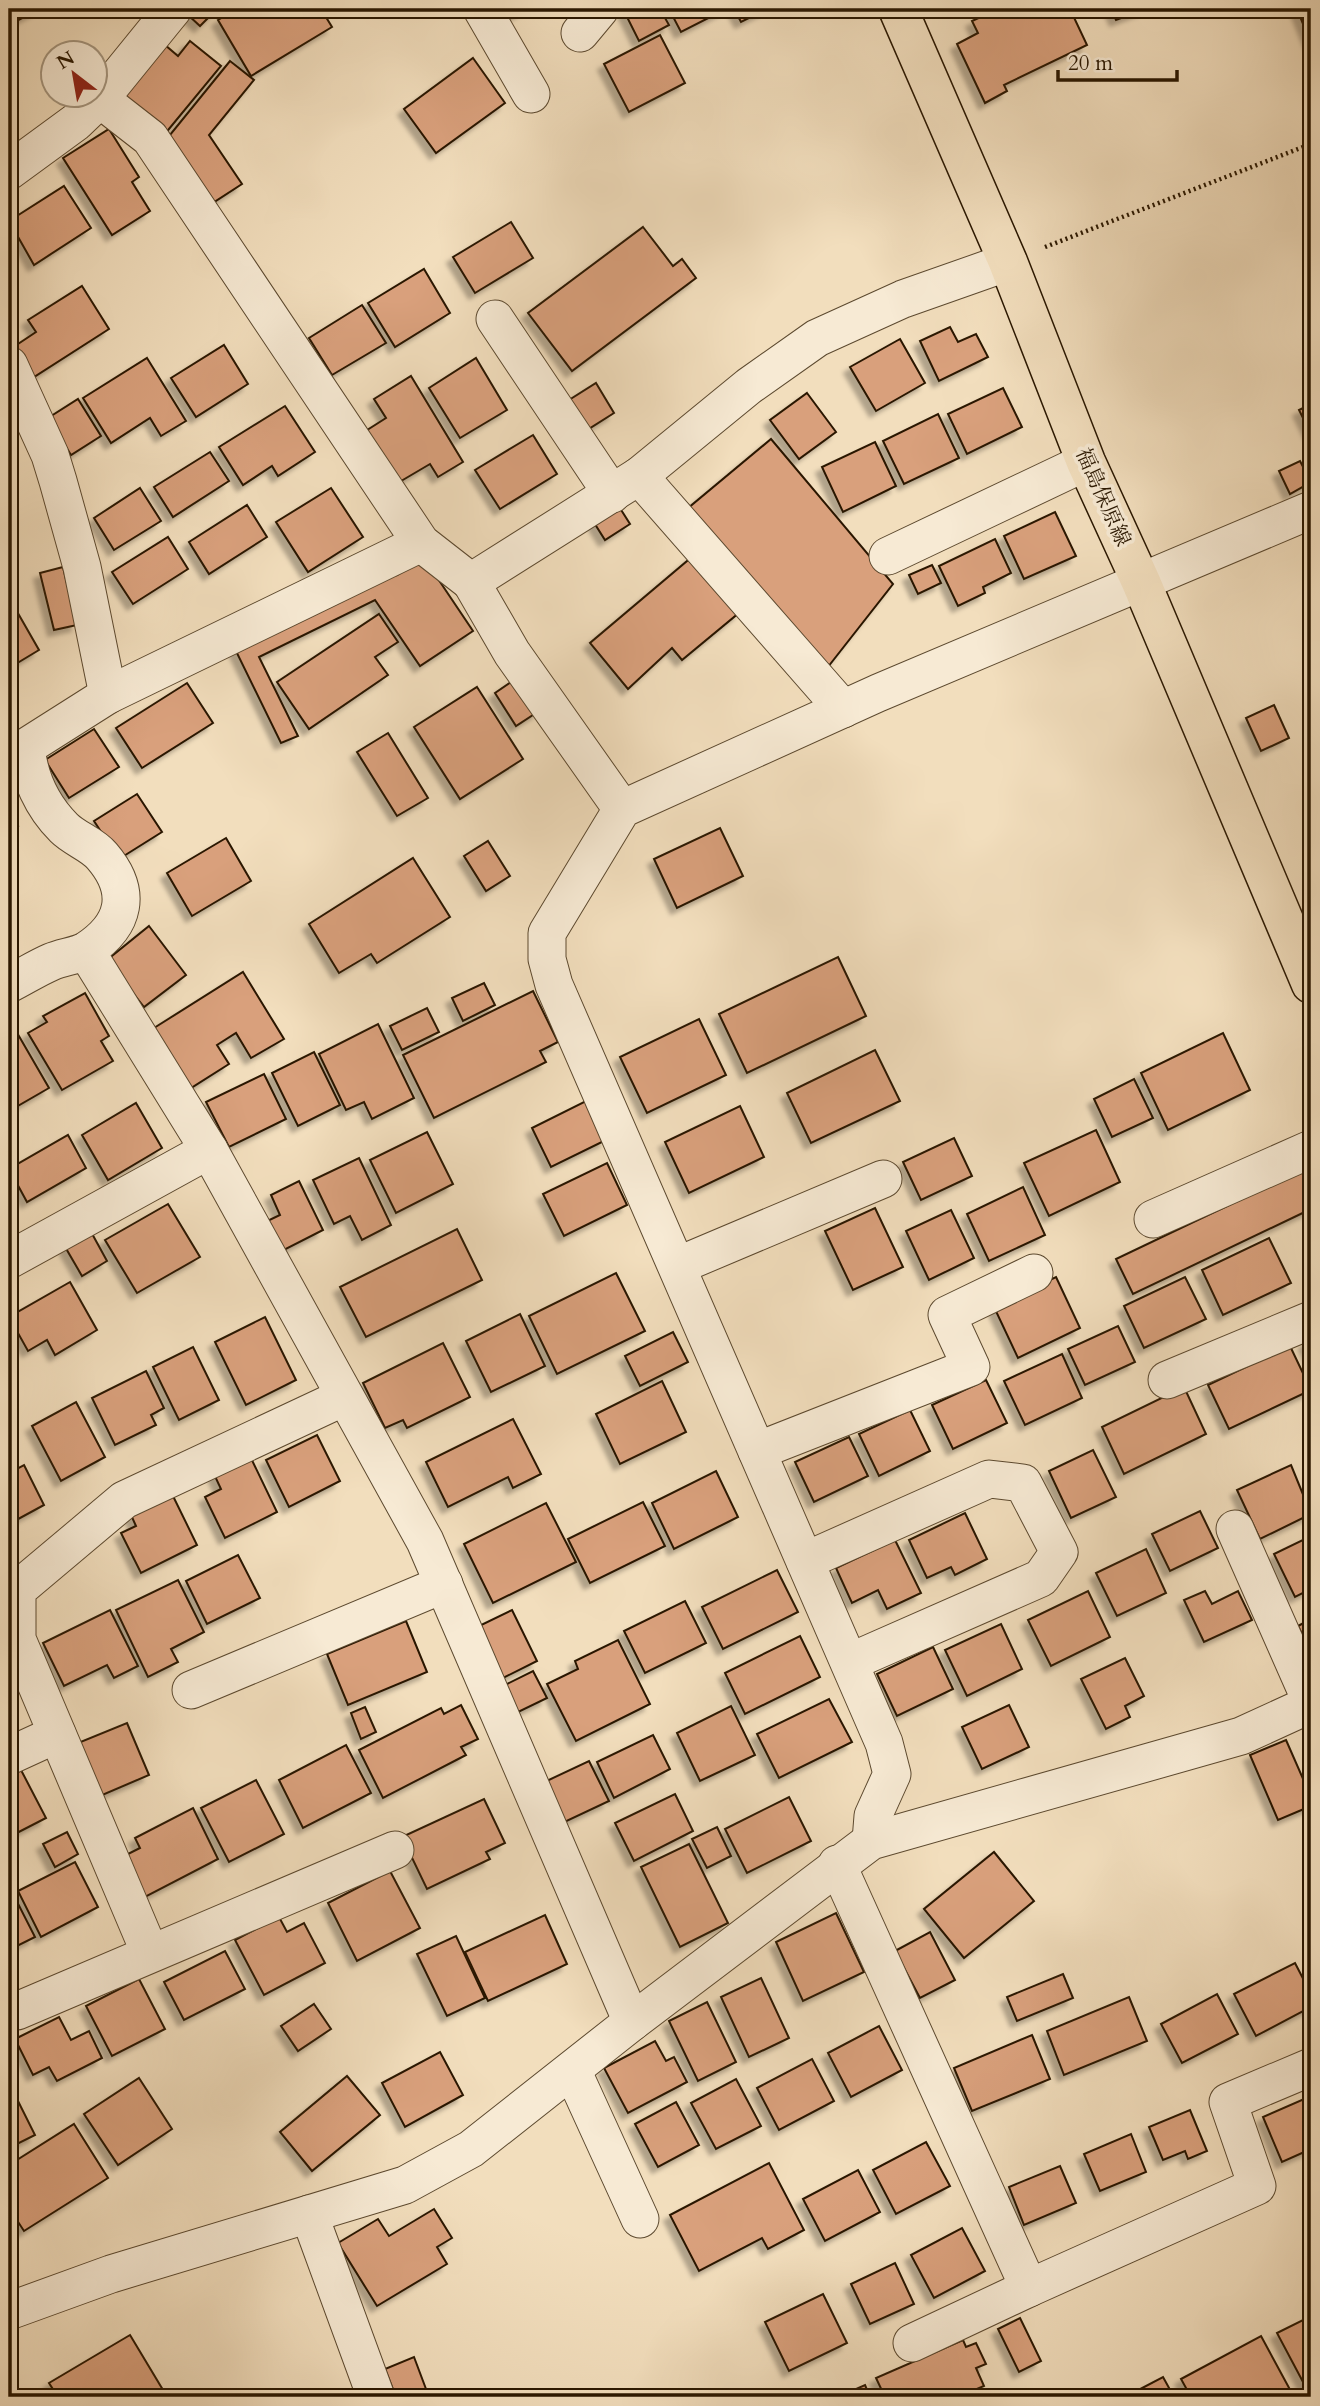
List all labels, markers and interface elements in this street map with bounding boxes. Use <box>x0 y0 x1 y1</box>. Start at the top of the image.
north arrow <box>38 38 108 108</box>
scale bar <box>1058 38 1176 82</box>
text: N <box>52 45 80 76</box>
text: 20 m <box>1068 49 1113 78</box>
street label: 福島保原線 <box>1068 443 1138 551</box>

